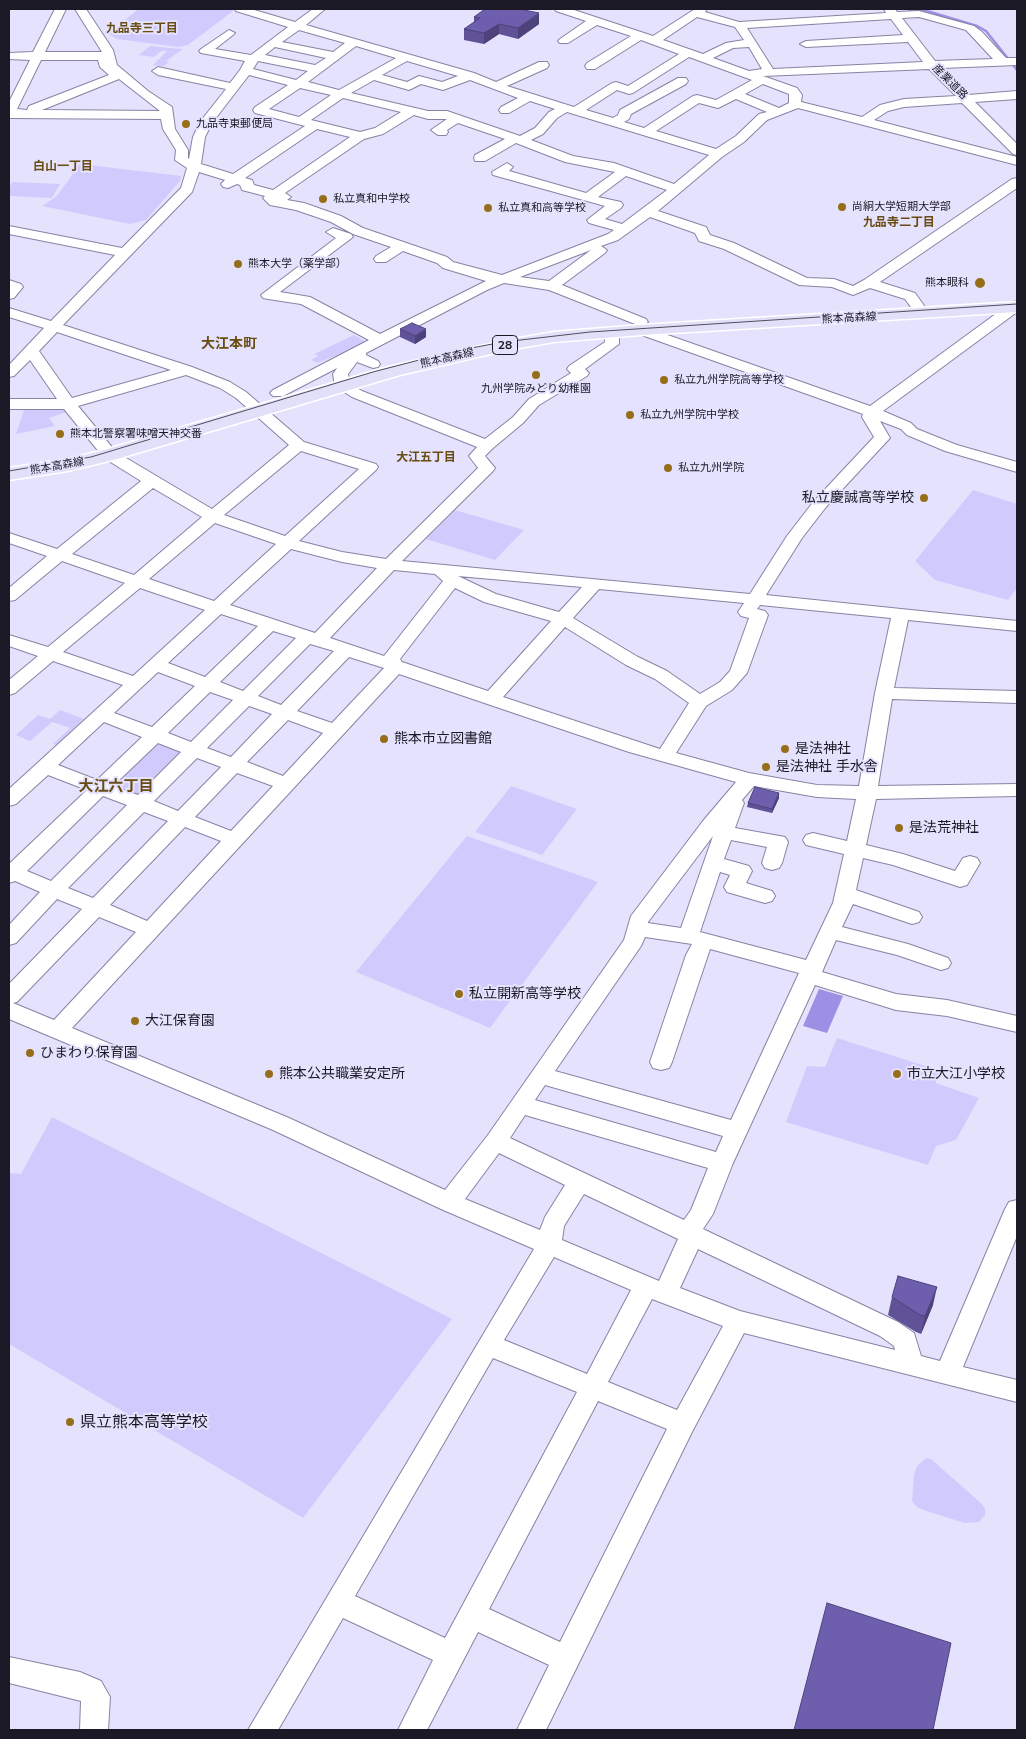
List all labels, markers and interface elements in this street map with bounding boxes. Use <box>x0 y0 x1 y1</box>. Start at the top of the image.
district label: 九品寺三丁目 <box>106 21 178 35</box>
street label: 産業道路 <box>930 62 970 102</box>
place label: 九品寺東郵便局 <box>196 117 273 131</box>
marker: 九品寺東郵便局 <box>180 118 192 130</box>
district label: 白山一丁目 <box>33 159 93 173</box>
place label: 私立真和中学校 <box>333 192 410 206</box>
marker: 私立真和中学校 <box>317 193 329 205</box>
place label: 尚絅大学短期大学部 <box>852 200 951 214</box>
place label: 私立真和高等学校 <box>498 201 586 215</box>
marker: 尚絅大学短期大学部 <box>836 201 848 213</box>
marker: 私立真和高等学校 <box>482 202 494 214</box>
district label: 九品寺二丁目 <box>863 215 935 229</box>
place label: 熊本大学（薬学部） <box>248 257 347 271</box>
marker: 熊本大学（薬学部） <box>232 258 244 270</box>
place label: 熊本眼科 <box>925 276 969 290</box>
marker: 熊本眼科 <box>973 276 987 290</box>
street label: 熊本高森線 <box>821 310 877 326</box>
district label: 大江本町 <box>201 336 257 352</box>
road number: 28 <box>492 336 518 354</box>
street label: 熊本高森線 <box>419 345 475 371</box>
marker: 九州学院みどり幼稚園 <box>530 369 542 381</box>
place label: 私立九州学院高等学校 <box>674 373 784 387</box>
marker: 私立九州学院高等学校 <box>658 374 670 386</box>
place label: 九州学院みどり幼稚園 <box>481 382 591 396</box>
place label: 私立九州学院中学校 <box>640 408 739 422</box>
marker: 私立九州学院中学校 <box>624 409 636 421</box>
place label: 熊本北警察署味噌天神交番 <box>70 427 202 441</box>
marker: 熊本北警察署味噌天神交番 <box>54 428 66 440</box>
district label: 大江五丁目 <box>396 450 456 464</box>
street label: 熊本高森線 <box>29 455 85 477</box>
place label: 私立九州学院 <box>678 461 744 475</box>
marker: 私立九州学院 <box>662 462 674 474</box>
place label: 私立慶誠高等学校 <box>802 490 914 506</box>
marker: 私立慶誠高等学校 <box>918 492 930 504</box>
place label: 熊本市立図書館 <box>394 731 492 747</box>
marker: 熊本市立図書館 <box>378 733 390 745</box>
place label: 是法神社 <box>795 741 851 757</box>
marker: 是法神社 <box>779 743 791 755</box>
place label: 是法神社 手水舎 <box>776 759 878 775</box>
marker: 是法神社 手水舎 <box>760 761 772 773</box>
district label: 大江六丁目 <box>79 777 153 795</box>
place label: 是法荒神社 <box>909 820 979 836</box>
marker: 是法荒神社 <box>893 822 905 834</box>
place label: 私立開新高等学校 <box>469 986 581 1002</box>
marker: 私立開新高等学校 <box>453 988 465 1000</box>
place label: 大江保育園 <box>145 1013 215 1029</box>
marker: 大江保育園 <box>129 1015 141 1027</box>
place label: ひまわり保育園 <box>40 1045 138 1061</box>
marker: ひまわり保育園 <box>24 1047 36 1059</box>
place label: 熊本公共職業安定所 <box>279 1066 405 1082</box>
place label: 市立大江小学校 <box>907 1066 1005 1082</box>
marker: 熊本公共職業安定所 <box>263 1068 275 1080</box>
marker: 市立大江小学校 <box>891 1068 903 1080</box>
place label: 県立熊本高等学校 <box>80 1412 208 1432</box>
marker: 県立熊本高等学校 <box>64 1416 76 1428</box>

